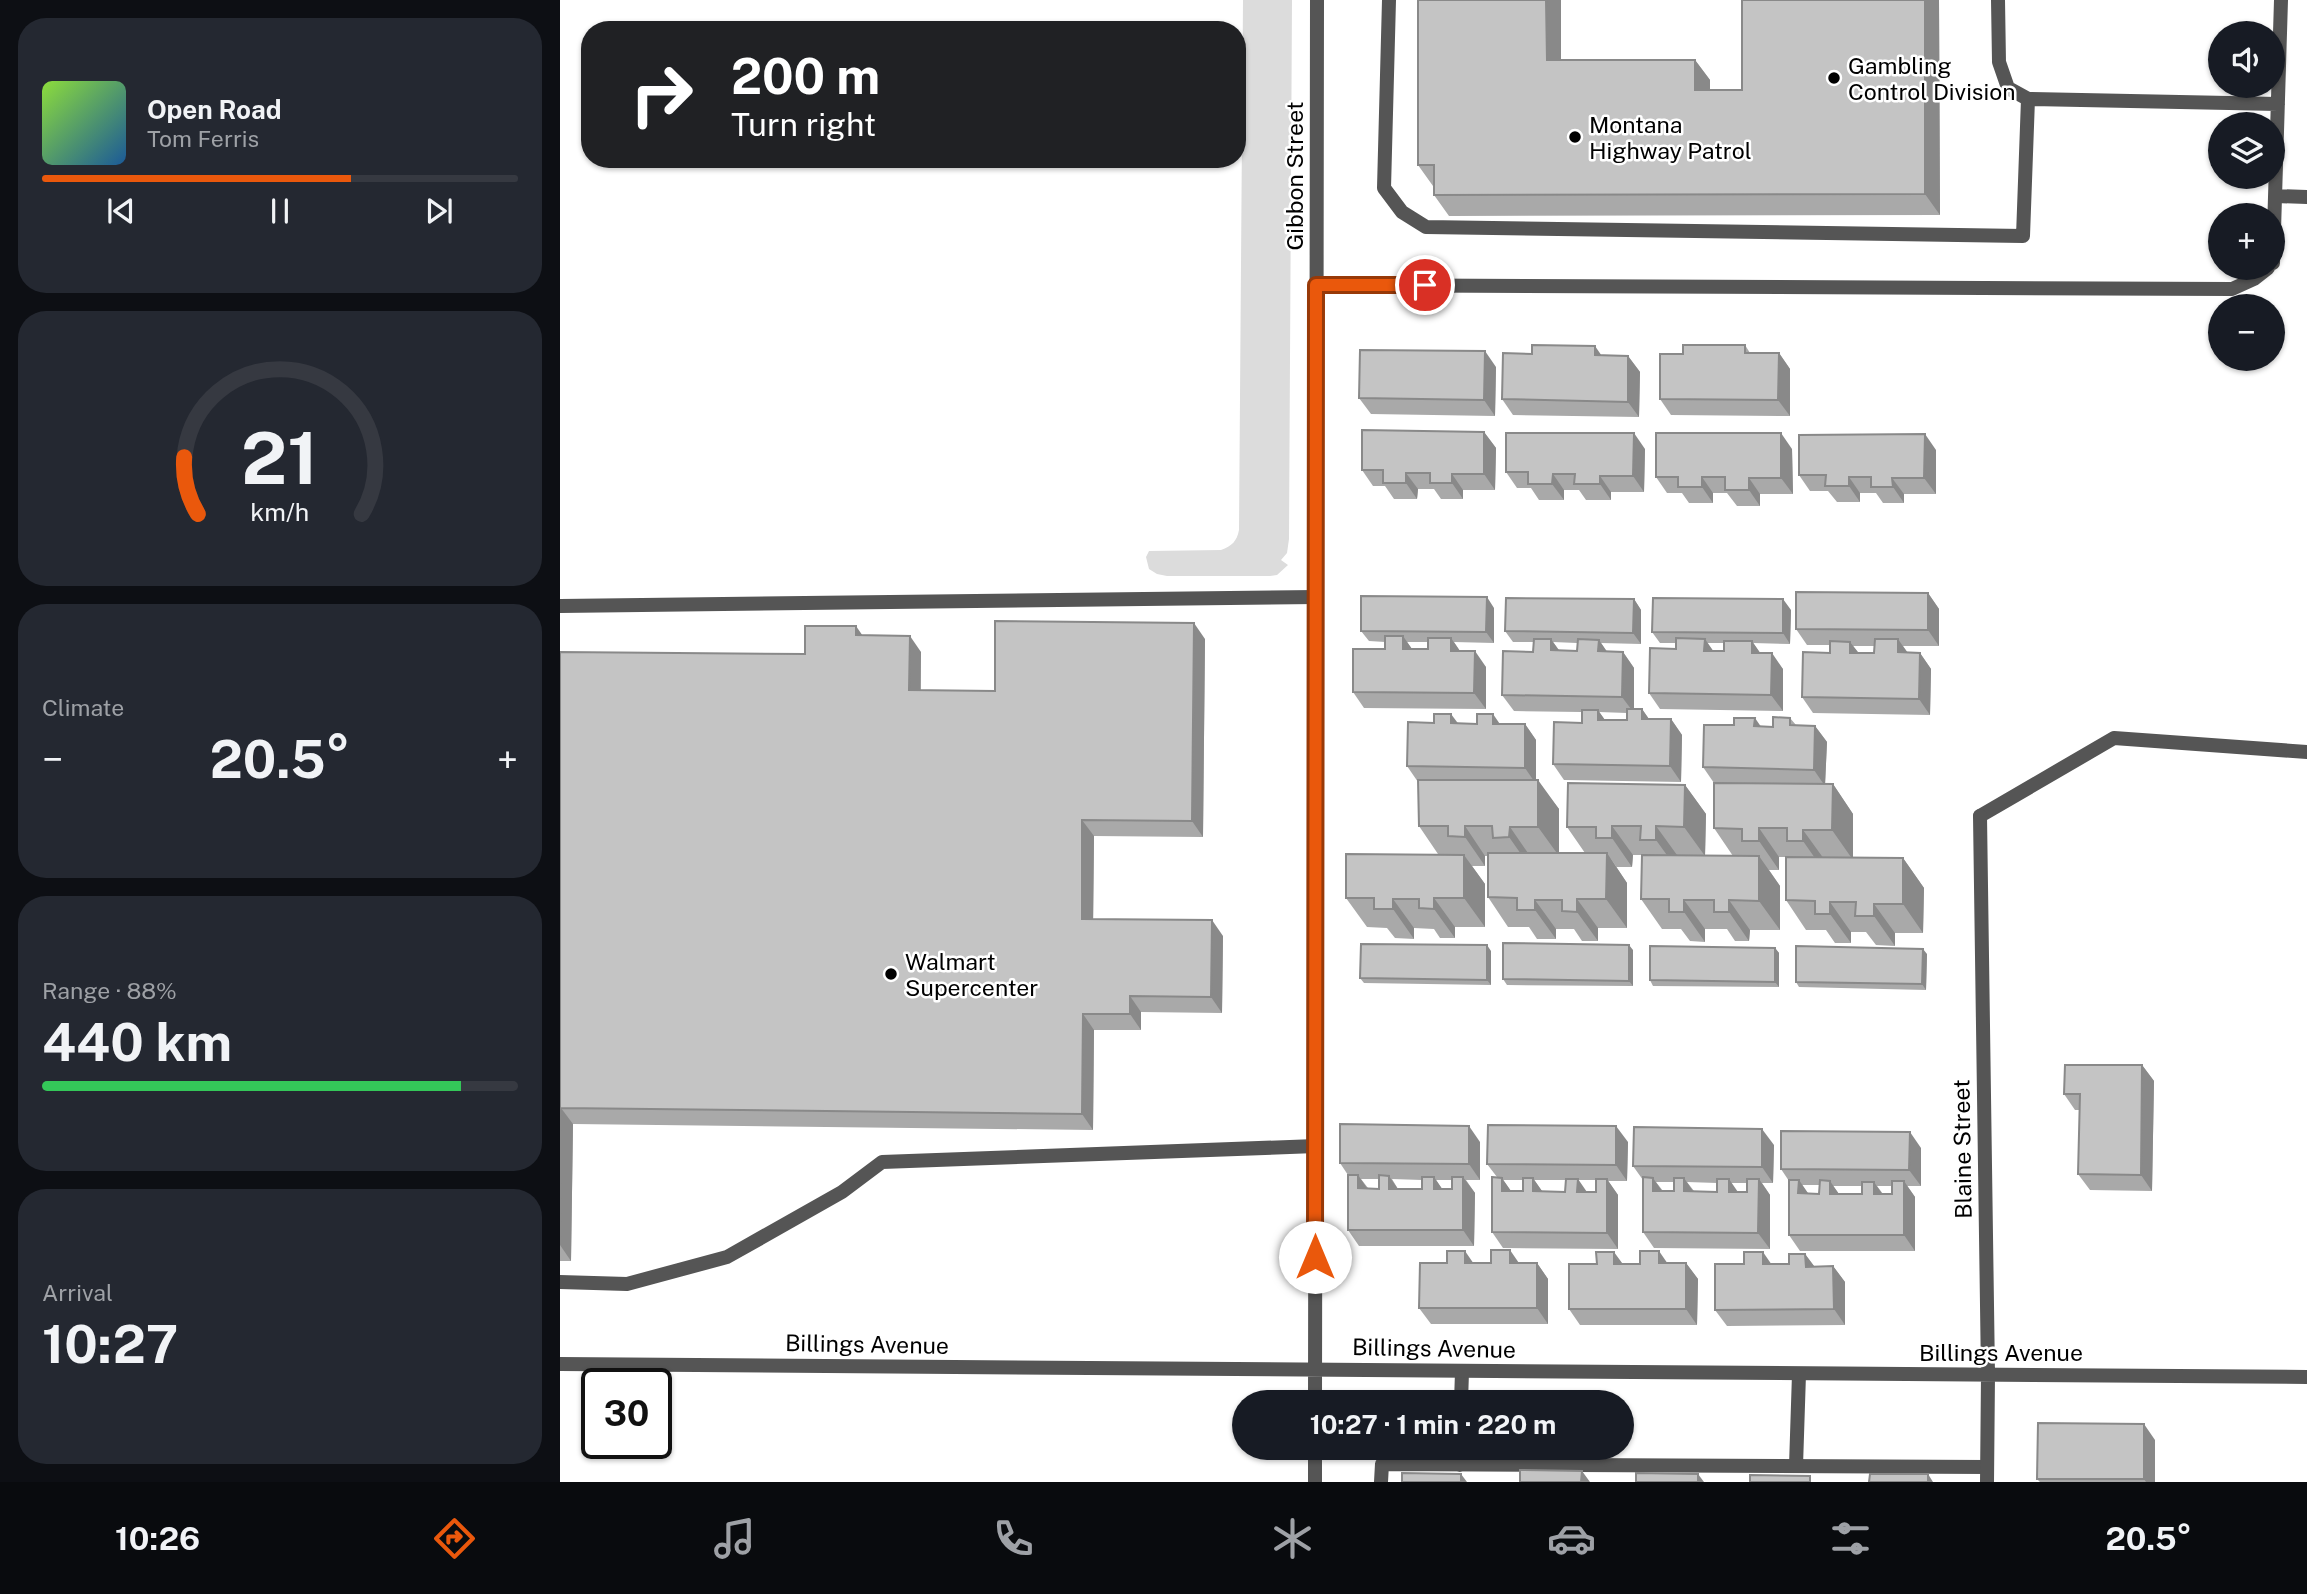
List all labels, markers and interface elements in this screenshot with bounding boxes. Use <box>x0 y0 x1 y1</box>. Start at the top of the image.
map controls <box>2208 21 2285 371</box>
button: sound <box>2208 21 2285 98</box>
text: 200 m <box>731 47 880 105</box>
icon: right <box>616 49 707 140</box>
place label: Gambling Control Division <box>1848 52 2015 105</box>
marker: Gambling Control Division <box>1826 70 1842 86</box>
text: Open Road <box>147 94 282 125</box>
street label: Gibbon Street <box>1281 101 1308 251</box>
text: Turn right <box>731 106 876 143</box>
place label: Montana Highway Patrol <box>1589 111 1752 164</box>
button: layers <box>2208 112 2285 189</box>
text: Tom Ferris <box>147 125 259 152</box>
marker: Montana Highway Patrol <box>1567 129 1583 145</box>
icon: previous <box>102 192 140 230</box>
icon: pause <box>261 192 299 230</box>
icon: next <box>420 192 458 230</box>
button: + <box>2208 203 2285 280</box>
pin <box>1395 255 1455 315</box>
icon: arrive <box>1406 266 1444 304</box>
button: − <box>2208 294 2285 371</box>
text: 21 <box>241 416 319 501</box>
text: km/h <box>251 497 309 527</box>
text: Climate <box>42 694 124 721</box>
text: 20.5° <box>210 729 350 790</box>
text: − <box>42 737 63 782</box>
text: + <box>497 737 518 782</box>
place label: Walmart Supercenter <box>905 948 1038 1001</box>
marker: Walmart Supercenter <box>883 966 899 982</box>
text: Range · 88% <box>42 977 177 1004</box>
text: 440 km <box>42 1012 232 1073</box>
street label: Blaine Street <box>1947 1079 1977 1219</box>
position arrow <box>1278 1220 1352 1294</box>
text: Arrival <box>42 1279 113 1306</box>
text: 10:27 <box>42 1314 178 1375</box>
street label: Billings Avenue <box>785 1329 949 1359</box>
street label: Billings Avenue <box>1352 1333 1516 1363</box>
street label: Billings Avenue <box>1919 1339 2083 1366</box>
speed limit sign: 30 <box>581 1368 672 1459</box>
text: 10:27 · 1 min · 220 m <box>1310 1409 1556 1440</box>
icon: directions <box>430 1514 479 1563</box>
icon: music <box>710 1514 759 1563</box>
icon: phone <box>989 1514 1038 1563</box>
icon: climate <box>1268 1514 1317 1563</box>
icon: car <box>1547 1514 1596 1563</box>
icon: filters <box>1826 1514 1875 1563</box>
text: 10:26 <box>115 1520 200 1557</box>
text: 20.5° <box>2105 1520 2192 1557</box>

